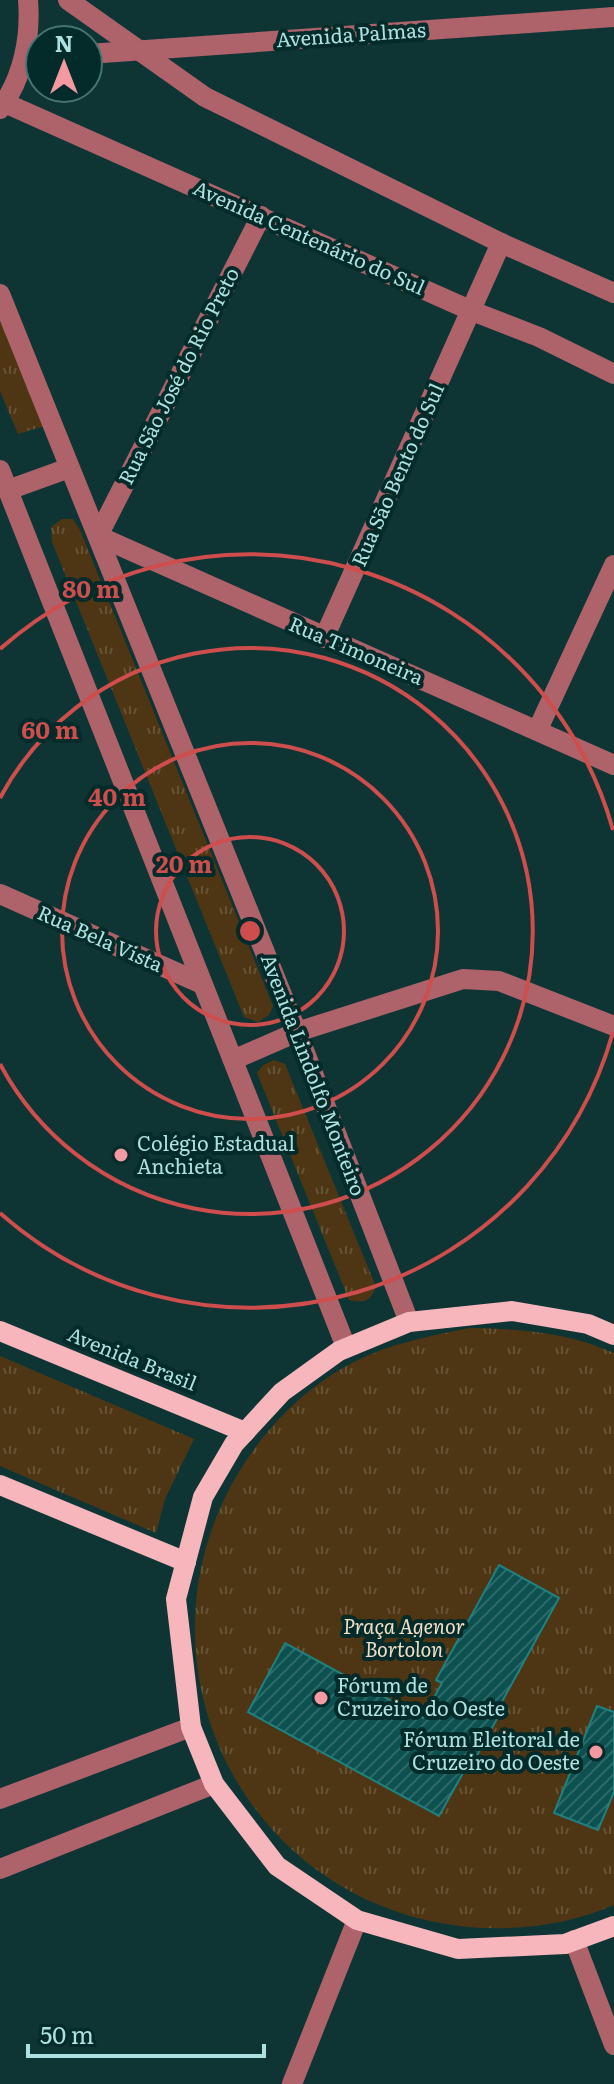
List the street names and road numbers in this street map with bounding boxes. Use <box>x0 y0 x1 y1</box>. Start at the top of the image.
street label: Avenida Palmas <box>275 13 427 53</box>
street label: Avenida Centenário do Sul <box>189 171 431 301</box>
street label: Rua São José do Rio Preto <box>109 261 245 489</box>
street label: Rua São Bento do Sul <box>342 377 450 571</box>
street label: Rua Timoneira <box>285 607 429 691</box>
street label: Rua Bela Vista <box>33 896 169 978</box>
street label: Avenida Lindolfo Monteiro <box>255 949 375 1200</box>
street label: Avenida Brasil <box>64 1318 202 1397</box>

